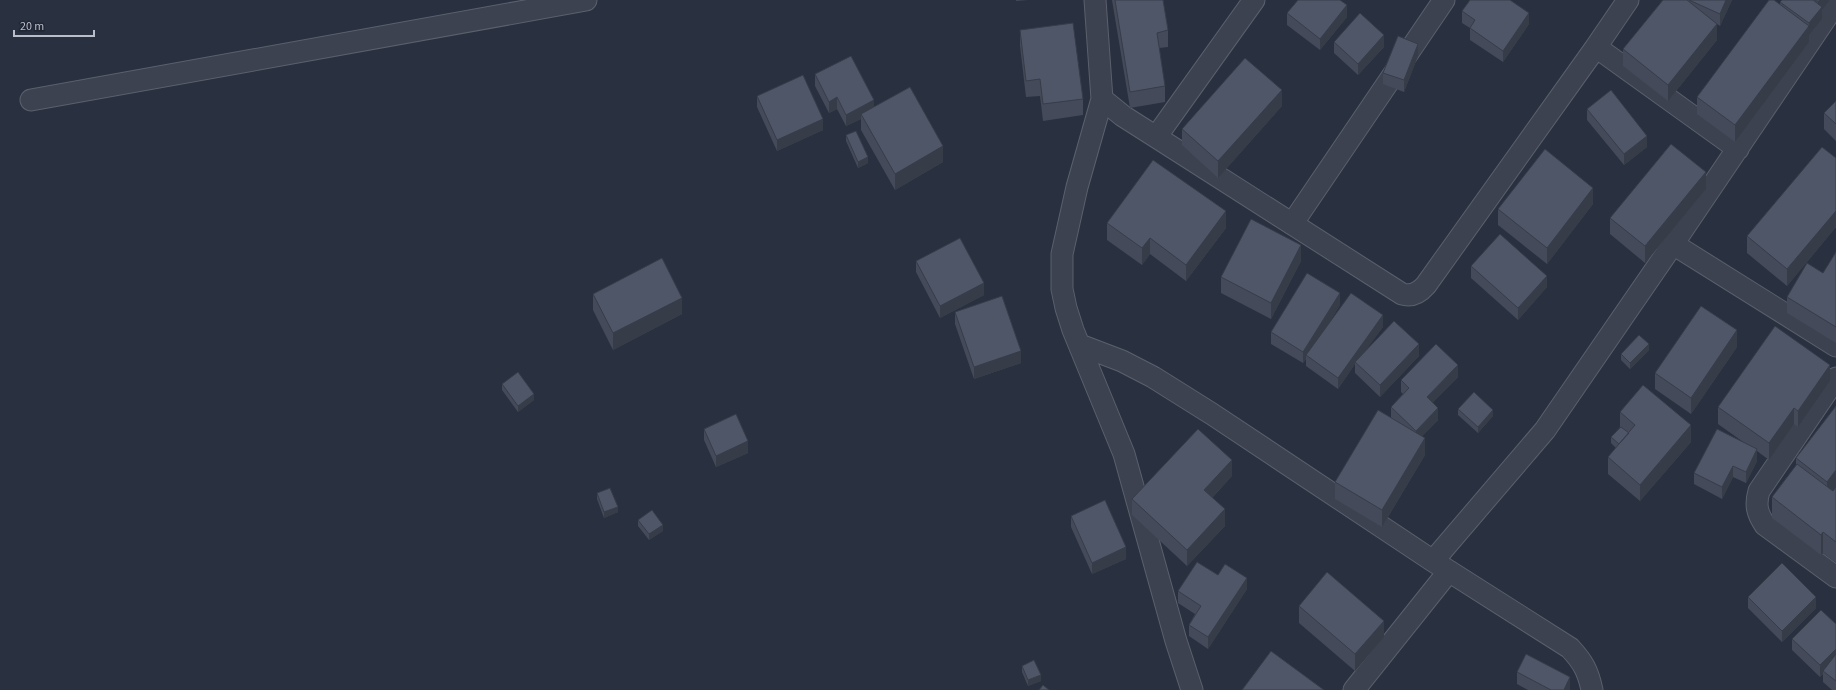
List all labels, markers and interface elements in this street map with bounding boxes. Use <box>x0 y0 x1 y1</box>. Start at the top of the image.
scale bar <box>14 12 94 38</box>
text: 20 m <box>20 18 44 35</box>

